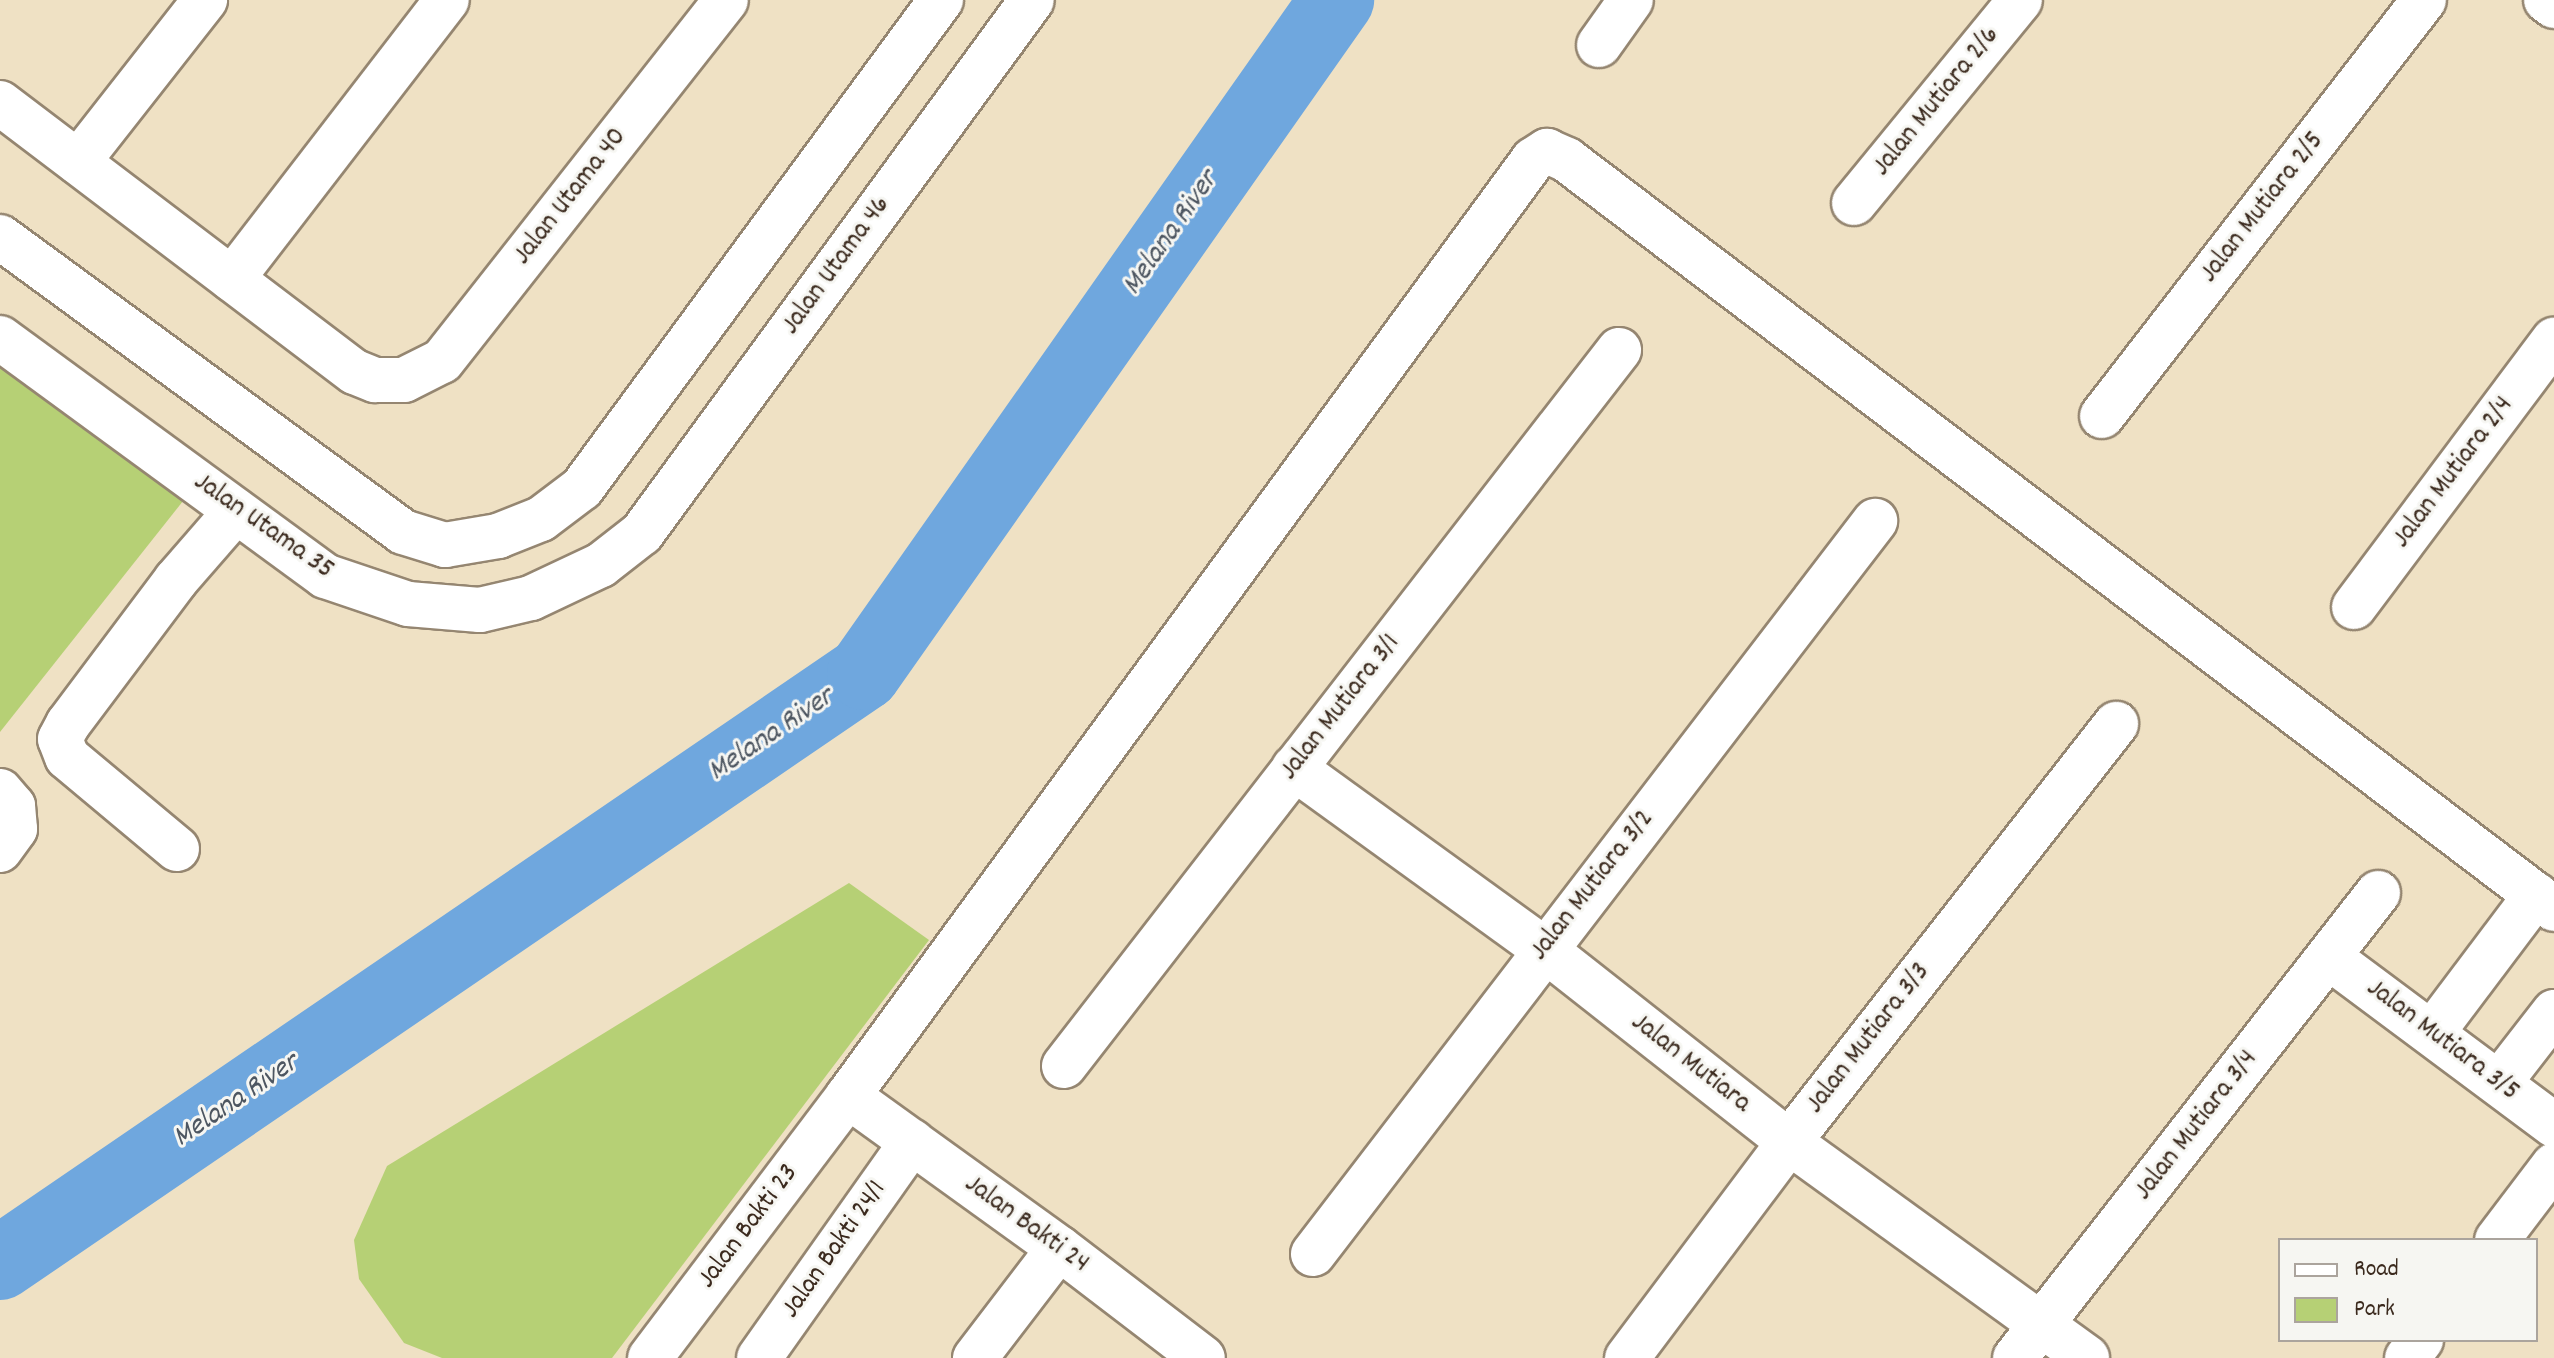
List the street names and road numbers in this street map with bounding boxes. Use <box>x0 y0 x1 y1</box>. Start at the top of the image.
street label: Jalan Mutiara 2/6 <box>1866 20 2008 184</box>
street label: Jalan Utama 40 <box>507 122 635 272</box>
street label: Jalan Mutiara 2/5 <box>2194 126 2332 290</box>
street label: Jalan Utama 46 <box>775 190 899 342</box>
street label: Jalan Mutiara 2/4 <box>2386 390 2522 556</box>
street label: Jalan Utama 35 <box>186 466 340 588</box>
street label: Jalan Mutiara 3/1 <box>1274 628 1408 788</box>
street label: Jalan Mutiara 3/2 <box>1524 804 1662 968</box>
street label: Jalan Mutiara 3/3 <box>1800 957 1938 1121</box>
street label: Jalan Mutiara 3/5 <box>2359 973 2525 1109</box>
street label: Jalan Mutiara <box>1623 1007 1757 1121</box>
street label: Jalan Mutiara 3/4 <box>2128 1044 2266 1208</box>
street label: Jalan Bakti 23 <box>691 1158 807 1296</box>
street label: Jalan Bakti 24 <box>957 1168 1095 1282</box>
street label: Jalan Bakti 24/1 <box>775 1175 895 1325</box>

